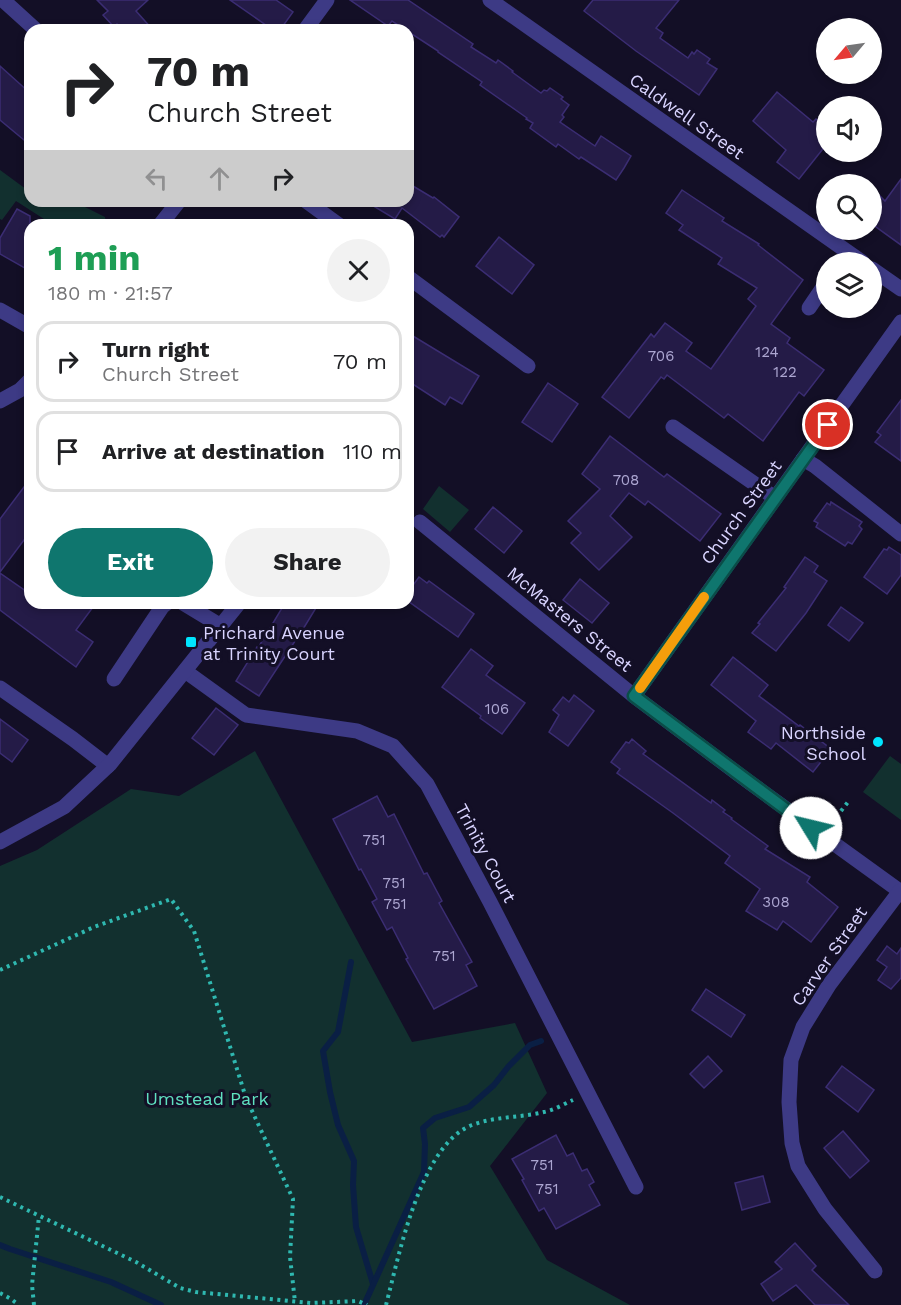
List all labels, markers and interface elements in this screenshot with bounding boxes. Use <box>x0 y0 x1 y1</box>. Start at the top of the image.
north arrow <box>816 18 882 84</box>
map controls <box>816 18 882 318</box>
text: 70 m <box>147 47 250 96</box>
icon: right <box>48 48 126 126</box>
street label: Caldwell Street <box>626 69 749 164</box>
button: sound <box>816 96 882 162</box>
text: Church Street <box>147 97 332 129</box>
icon: left <box>140 162 173 195</box>
icon: ahead <box>203 162 236 195</box>
icon: right <box>266 162 299 195</box>
button: search <box>816 174 882 240</box>
text: 1 min <box>48 237 140 279</box>
button: close <box>327 239 390 302</box>
button: layers <box>816 252 882 318</box>
text: 180 m · 21:57 <box>48 281 173 305</box>
text: Turn right <box>102 337 209 362</box>
house number: 124 <box>755 343 779 361</box>
icon: right <box>51 345 84 378</box>
house number: 706 <box>648 347 674 365</box>
text: 70 m <box>333 349 387 374</box>
text: Church Street <box>102 362 239 386</box>
house number: 122 <box>773 363 797 381</box>
pin <box>802 399 853 450</box>
icon: arrive <box>811 408 844 441</box>
icon: arrive <box>51 435 84 468</box>
text: Arrive at destination <box>102 439 325 464</box>
text: 110 m <box>343 439 402 464</box>
street label: Church Street <box>696 456 786 568</box>
house number: 708 <box>613 471 639 489</box>
button: Exit <box>48 528 213 597</box>
button: Share <box>225 528 390 597</box>
street label: McMasters Street <box>503 562 637 676</box>
place label: Prichard Avenue at Trinity Court <box>203 622 345 664</box>
marker: Prichard Avenue at Trinity Court <box>184 635 198 649</box>
house number: 106 <box>485 700 509 718</box>
place label: Northside School <box>781 722 866 764</box>
marker: Northside School <box>871 735 885 749</box>
position arrow <box>779 796 843 860</box>
street label: Trinity Court <box>451 800 521 906</box>
house number: 751 <box>363 831 386 849</box>
house number: 751 <box>383 874 406 892</box>
house number: 308 <box>762 893 790 911</box>
house number: 751 <box>384 895 407 913</box>
street label: Carver Street <box>787 902 871 1010</box>
house number: 751 <box>433 947 456 965</box>
park label: Umstead Park <box>145 1088 269 1109</box>
house number: 751 <box>531 1156 554 1174</box>
house number: 751 <box>536 1180 559 1198</box>

